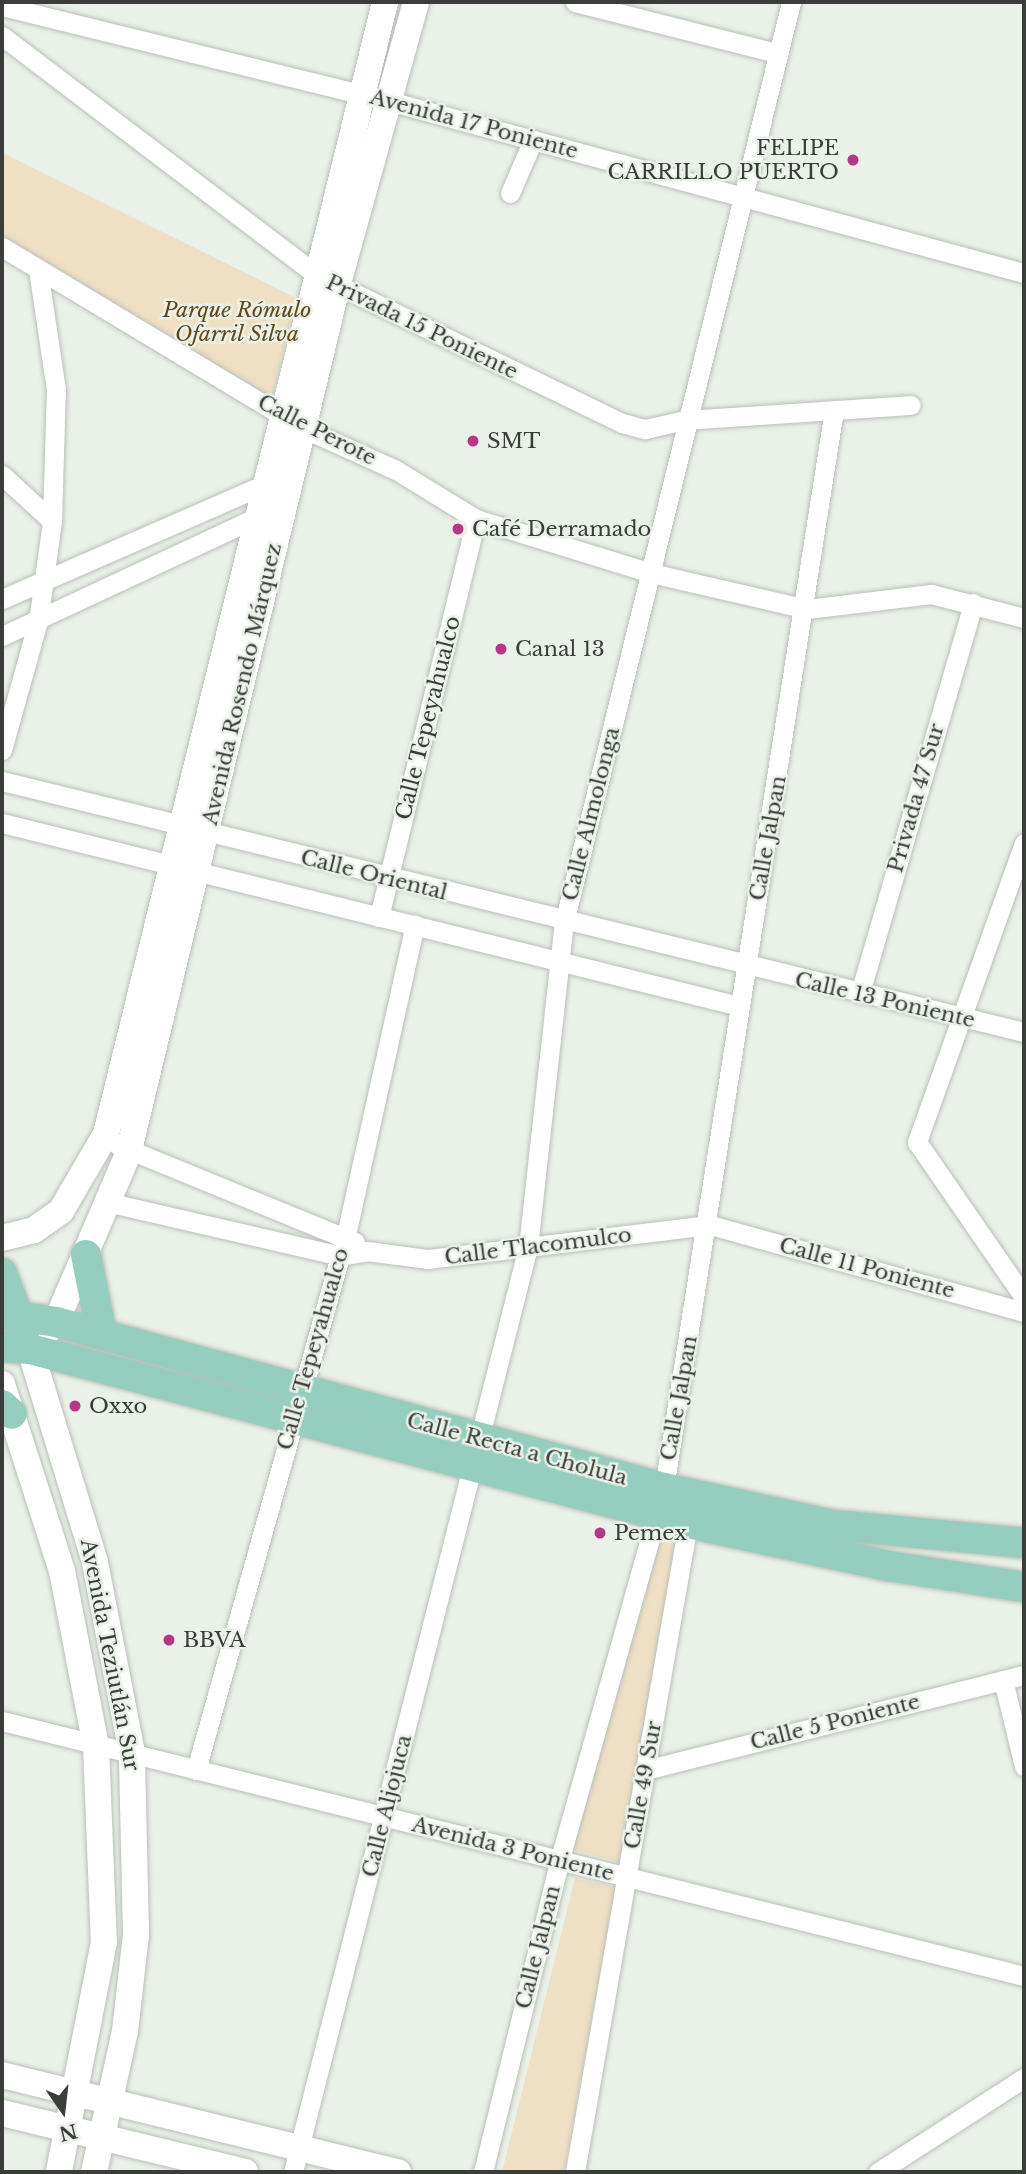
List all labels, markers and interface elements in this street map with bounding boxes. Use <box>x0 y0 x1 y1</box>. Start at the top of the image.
street label: Avenida 17 Poniente <box>367 84 581 164</box>
place label: FELIPE CARRILLO PUERTO <box>607 135 839 185</box>
marker: FELIPE CARRILLO PUERTO <box>845 152 861 168</box>
street label: Privada 15 Poniente <box>322 270 522 384</box>
park label: Parque Rómulo Ofarril Silva <box>163 297 311 347</box>
street label: Calle Perote <box>254 389 380 471</box>
place label: SMT <box>487 428 540 454</box>
marker: SMT <box>465 433 481 449</box>
place label: Café Derramado <box>472 516 651 542</box>
marker: Café Derramado <box>450 521 466 537</box>
street label: Avenida Rosendo Márquez <box>197 540 287 828</box>
street label: Calle Tepeyahualco <box>390 613 466 823</box>
place label: Canal 13 <box>515 636 605 662</box>
marker: Canal 13 <box>493 641 509 657</box>
street label: Privada 47 Sur <box>883 720 949 876</box>
street label: Calle Almolonga <box>557 724 625 904</box>
street label: Calle Jalpan <box>745 773 791 903</box>
street label: Calle Oriental <box>298 845 450 905</box>
street label: Calle 13 Poniente <box>792 967 978 1033</box>
street label: Calle Tlacomulco <box>443 1222 633 1270</box>
street label: Calle 11 Poniente <box>777 1232 957 1304</box>
street label: Calle Tepeyahualco <box>272 1245 354 1453</box>
street label: Calle Jalpan <box>656 1333 702 1463</box>
place label: Oxxo <box>89 1393 147 1419</box>
marker: Oxxo <box>67 1398 83 1414</box>
street label: Calle Recta a Cholula <box>404 1407 630 1491</box>
place label: Pemex <box>614 1520 687 1546</box>
marker: Pemex <box>592 1525 608 1541</box>
street label: Avenida Teziutlán Sur <box>75 1536 145 1774</box>
place label: BBVA <box>183 1627 246 1653</box>
marker: BBVA <box>161 1632 177 1648</box>
street label: Calle 5 Poniente <box>748 1689 922 1755</box>
street label: Calle 49 Sur <box>619 1719 667 1851</box>
street label: Calle Aljojuca <box>357 1732 417 1880</box>
street label: Avenida 3 Poniente <box>409 1812 617 1886</box>
street label: Calle Jalpan <box>510 1883 566 2011</box>
north arrow <box>28 2076 98 2146</box>
text: N <box>57 2119 80 2145</box>

